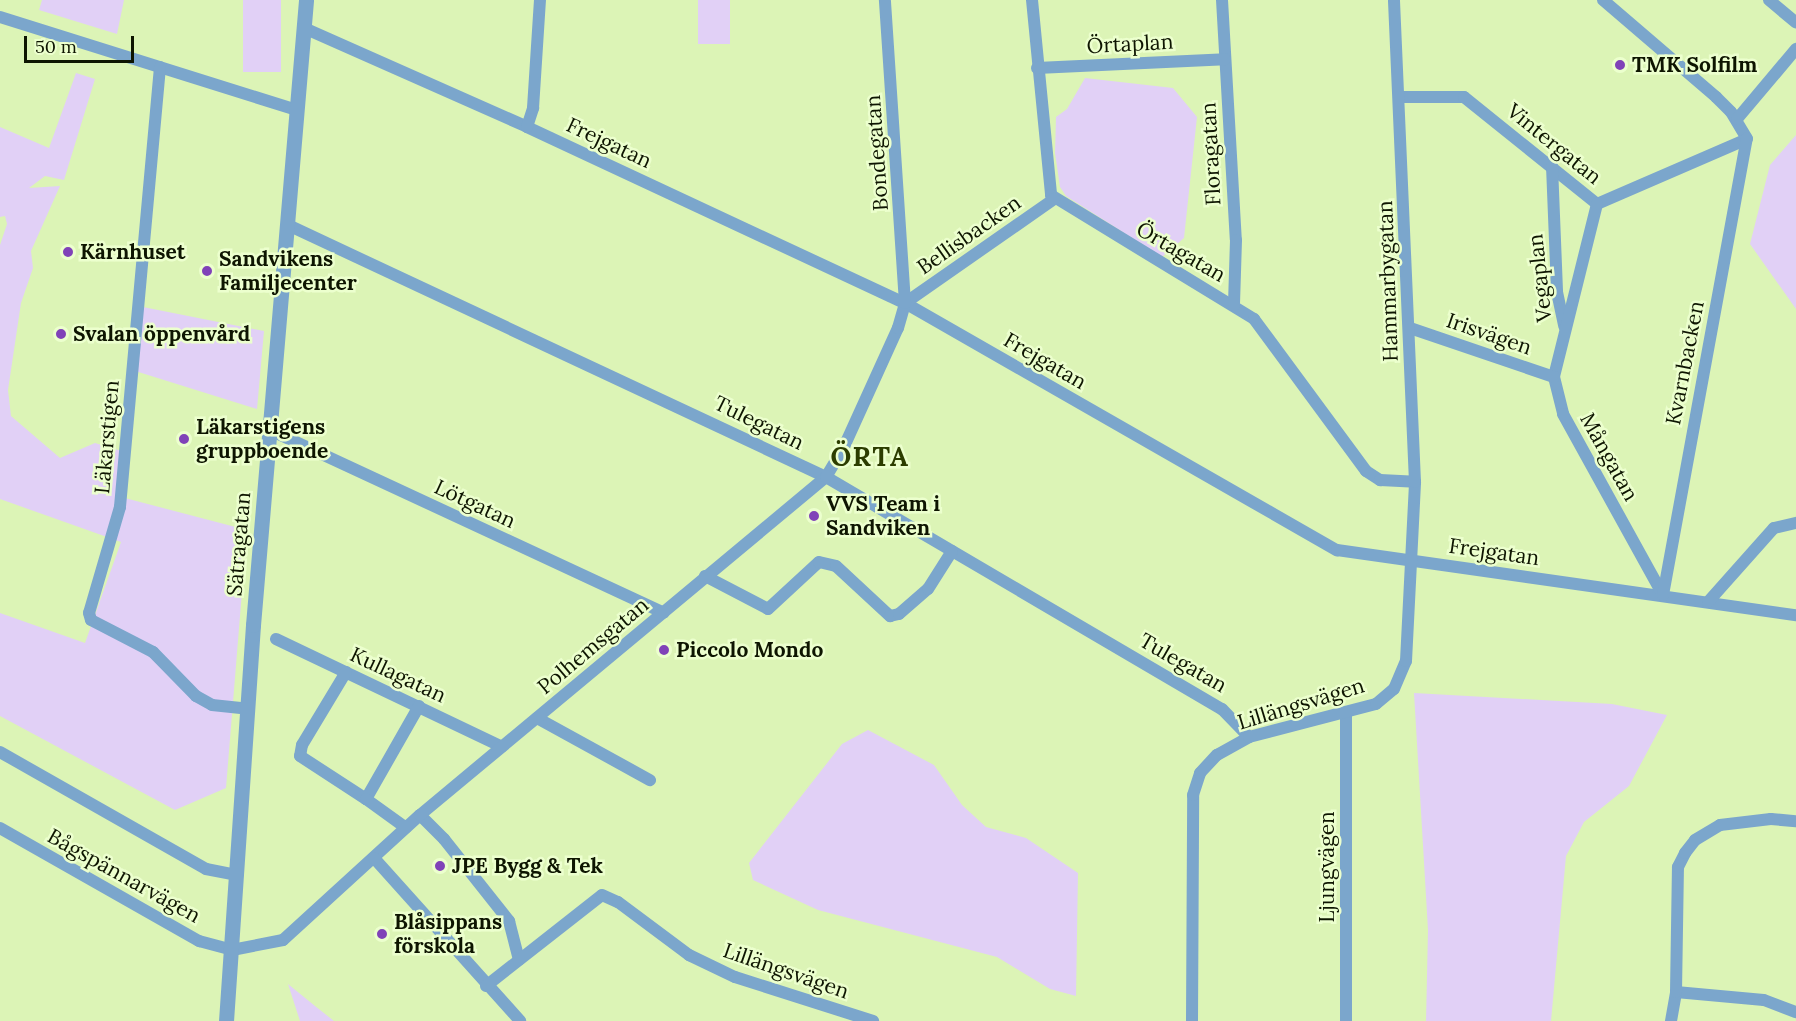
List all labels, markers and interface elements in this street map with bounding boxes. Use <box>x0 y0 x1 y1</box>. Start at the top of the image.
scale bar <box>27 24 136 62</box>
street label: Örtaplan <box>1086 29 1174 59</box>
text: 50 m <box>35 35 77 58</box>
place label: TMK Solfilm <box>1632 52 1757 78</box>
marker: TMK Solfilm <box>1613 58 1627 72</box>
street label: Bondegatan <box>860 94 894 212</box>
street label: Vintergatan <box>1502 98 1606 190</box>
street label: Floragatan <box>1196 102 1226 206</box>
street label: Frejgatan <box>562 112 656 174</box>
street label: Bellisbacken <box>912 190 1026 280</box>
street label: Hammarbygatan <box>1373 200 1403 362</box>
street label: Örtagatan <box>1132 216 1230 288</box>
street label: Vegaplan <box>1523 233 1557 323</box>
place label: Kärnhuset <box>80 239 185 265</box>
marker: Kärnhuset <box>61 245 75 259</box>
place label: Sandvikens Familjecenter <box>219 246 357 296</box>
marker: Sandvikens Familjecenter <box>200 264 214 278</box>
street label: Kvarnbacken <box>1661 299 1709 427</box>
street label: Irisvägen <box>1443 308 1535 360</box>
place label: Svalan öppenvård <box>73 321 250 347</box>
marker: Svalan öppenvård <box>54 327 68 341</box>
street label: Frejgatan <box>999 327 1091 395</box>
street label: Läkarstigen <box>89 379 125 495</box>
street label: Tulegatan <box>710 390 808 456</box>
street label: Mångatan <box>1574 409 1644 505</box>
place label: Läkarstigens gruppboende <box>196 414 328 464</box>
marker: Läkarstigens gruppboende <box>177 432 191 446</box>
district label: ÖRTA <box>830 441 910 473</box>
street label: Lötgatan <box>430 474 520 534</box>
street label: Sätragatan <box>222 491 256 597</box>
place label: VVS Team i Sandviken <box>826 491 940 541</box>
marker: VVS Team i Sandviken <box>807 509 821 523</box>
street label: Frejgatan <box>1447 533 1541 571</box>
street label: Polhemsgatan <box>532 592 654 700</box>
street label: Tulegatan <box>1135 628 1231 698</box>
place label: Piccolo Mondo <box>676 637 823 663</box>
street label: Kullagatan <box>346 642 450 708</box>
marker: Piccolo Mondo <box>657 643 671 657</box>
street label: Lillängsvägen <box>1235 673 1367 735</box>
street label: Ljungvägen <box>1314 811 1340 923</box>
street label: Bågspännarvägen <box>43 824 205 928</box>
place label: JPE Bygg & Tek <box>452 853 603 879</box>
marker: JPE Bygg & Tek <box>433 859 447 873</box>
place label: Blåsippans förskola <box>394 909 502 959</box>
marker: Blåsippans förskola <box>375 927 389 941</box>
street label: Lillängsvägen <box>720 938 852 1004</box>

